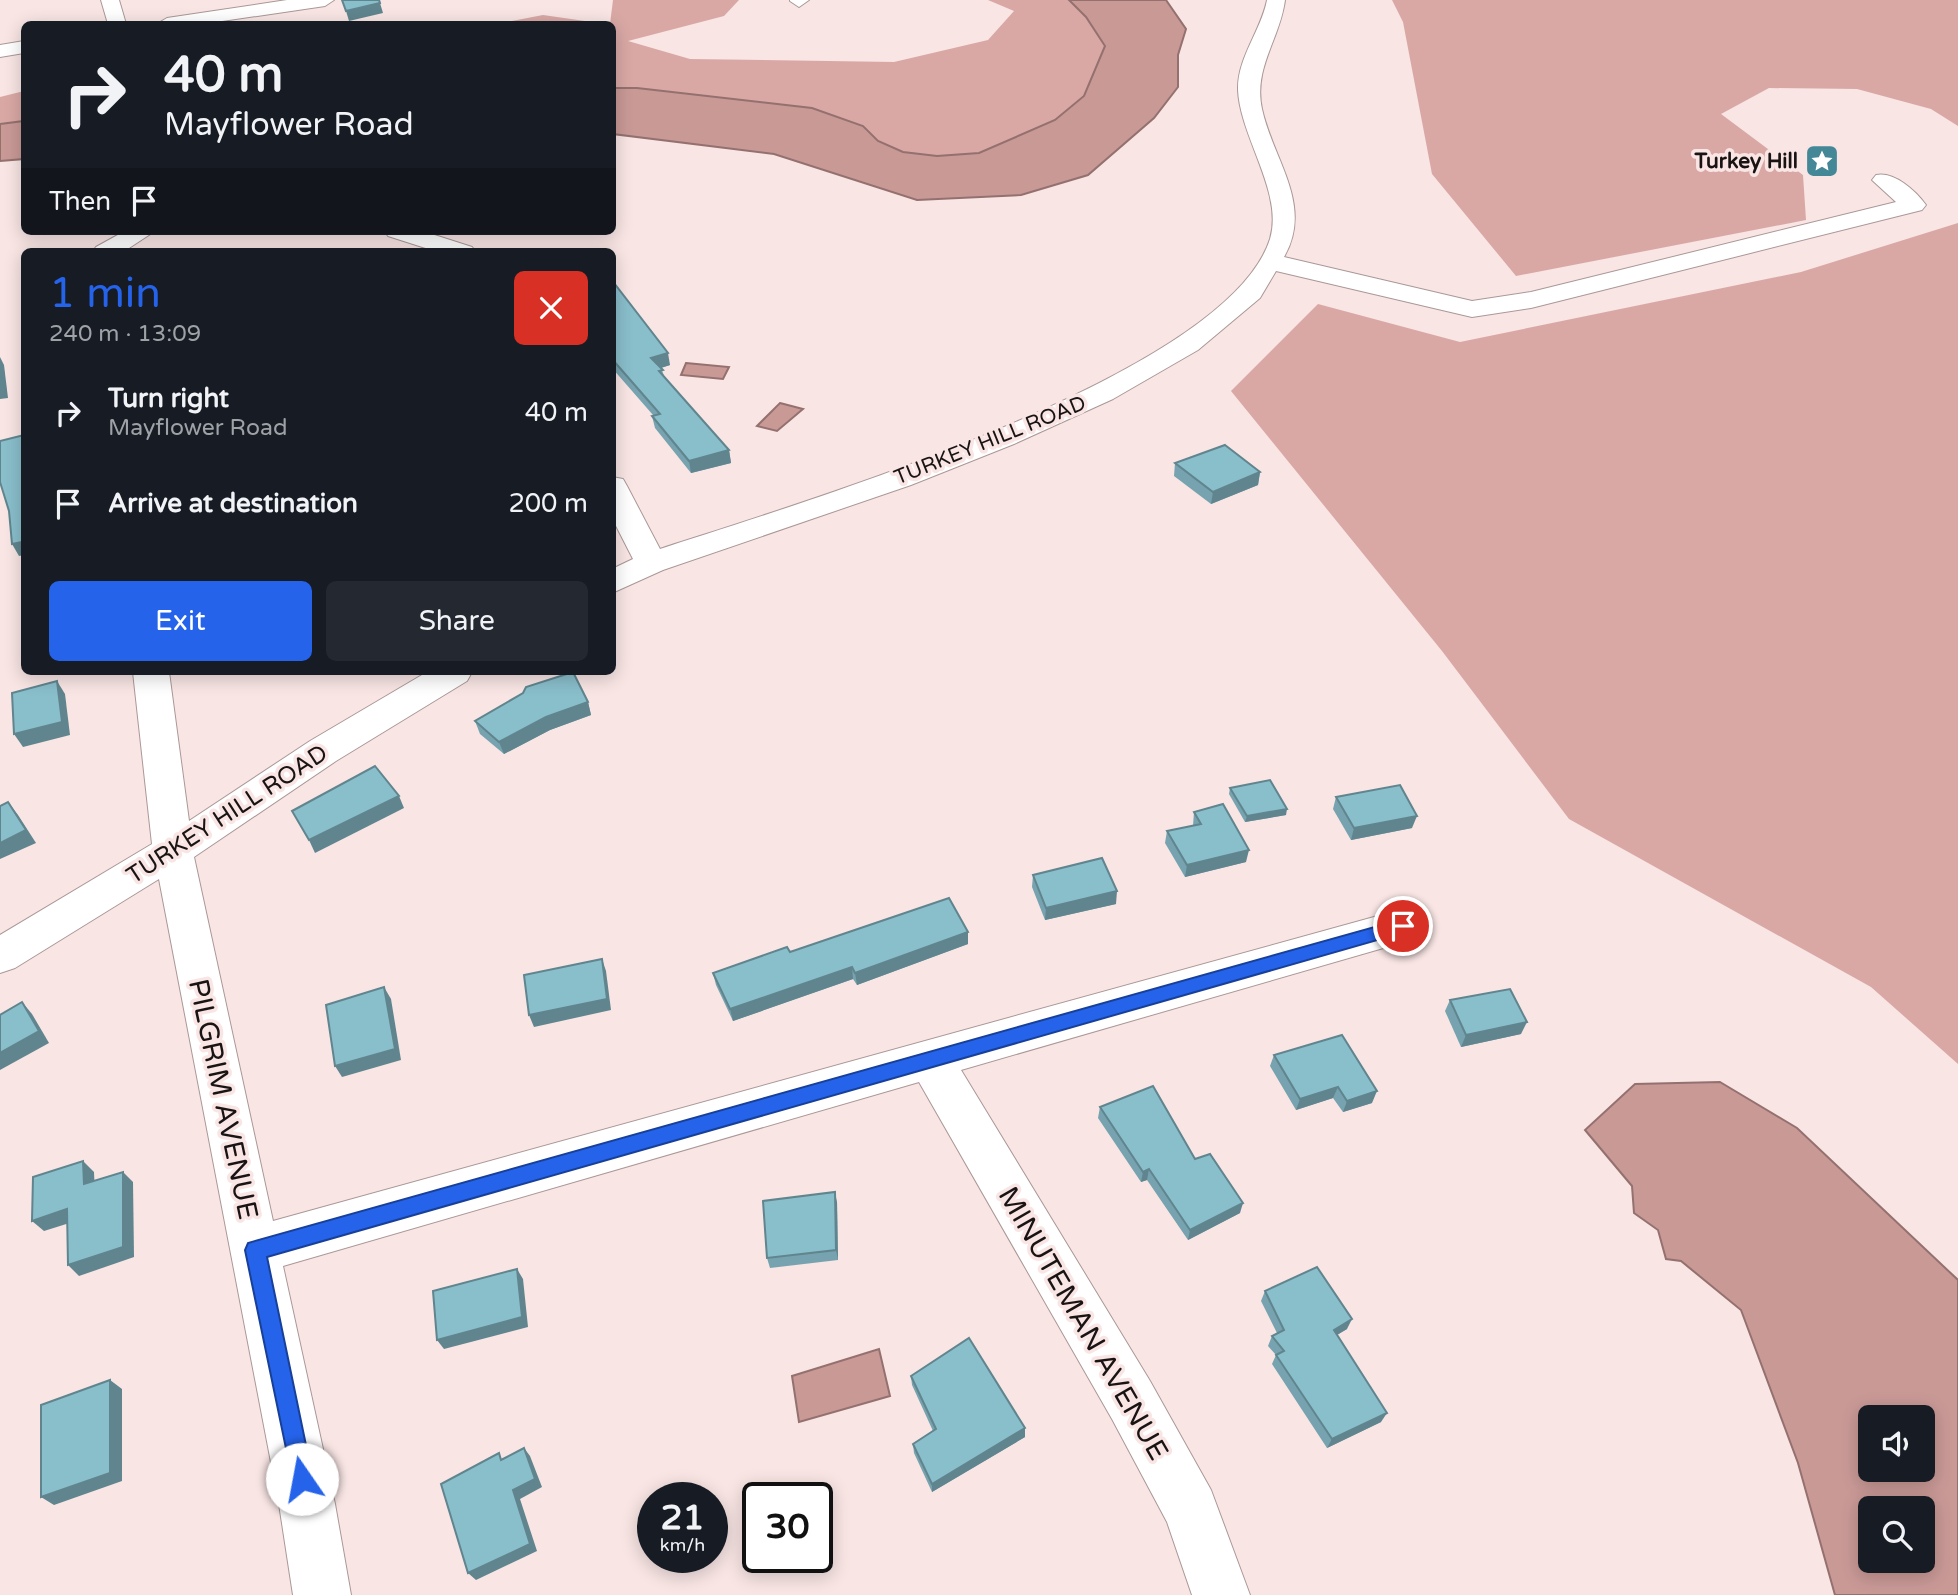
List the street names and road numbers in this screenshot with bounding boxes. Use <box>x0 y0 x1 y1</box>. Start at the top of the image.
street label: TURKEY HILL ROAD <box>891 391 1090 490</box>
street label: TURKEY HILL ROAD <box>121 739 333 890</box>
street label: PILGRIM AVENUE <box>181 976 265 1223</box>
street label: MINUTEMAN AVENUE <box>991 1181 1175 1466</box>

